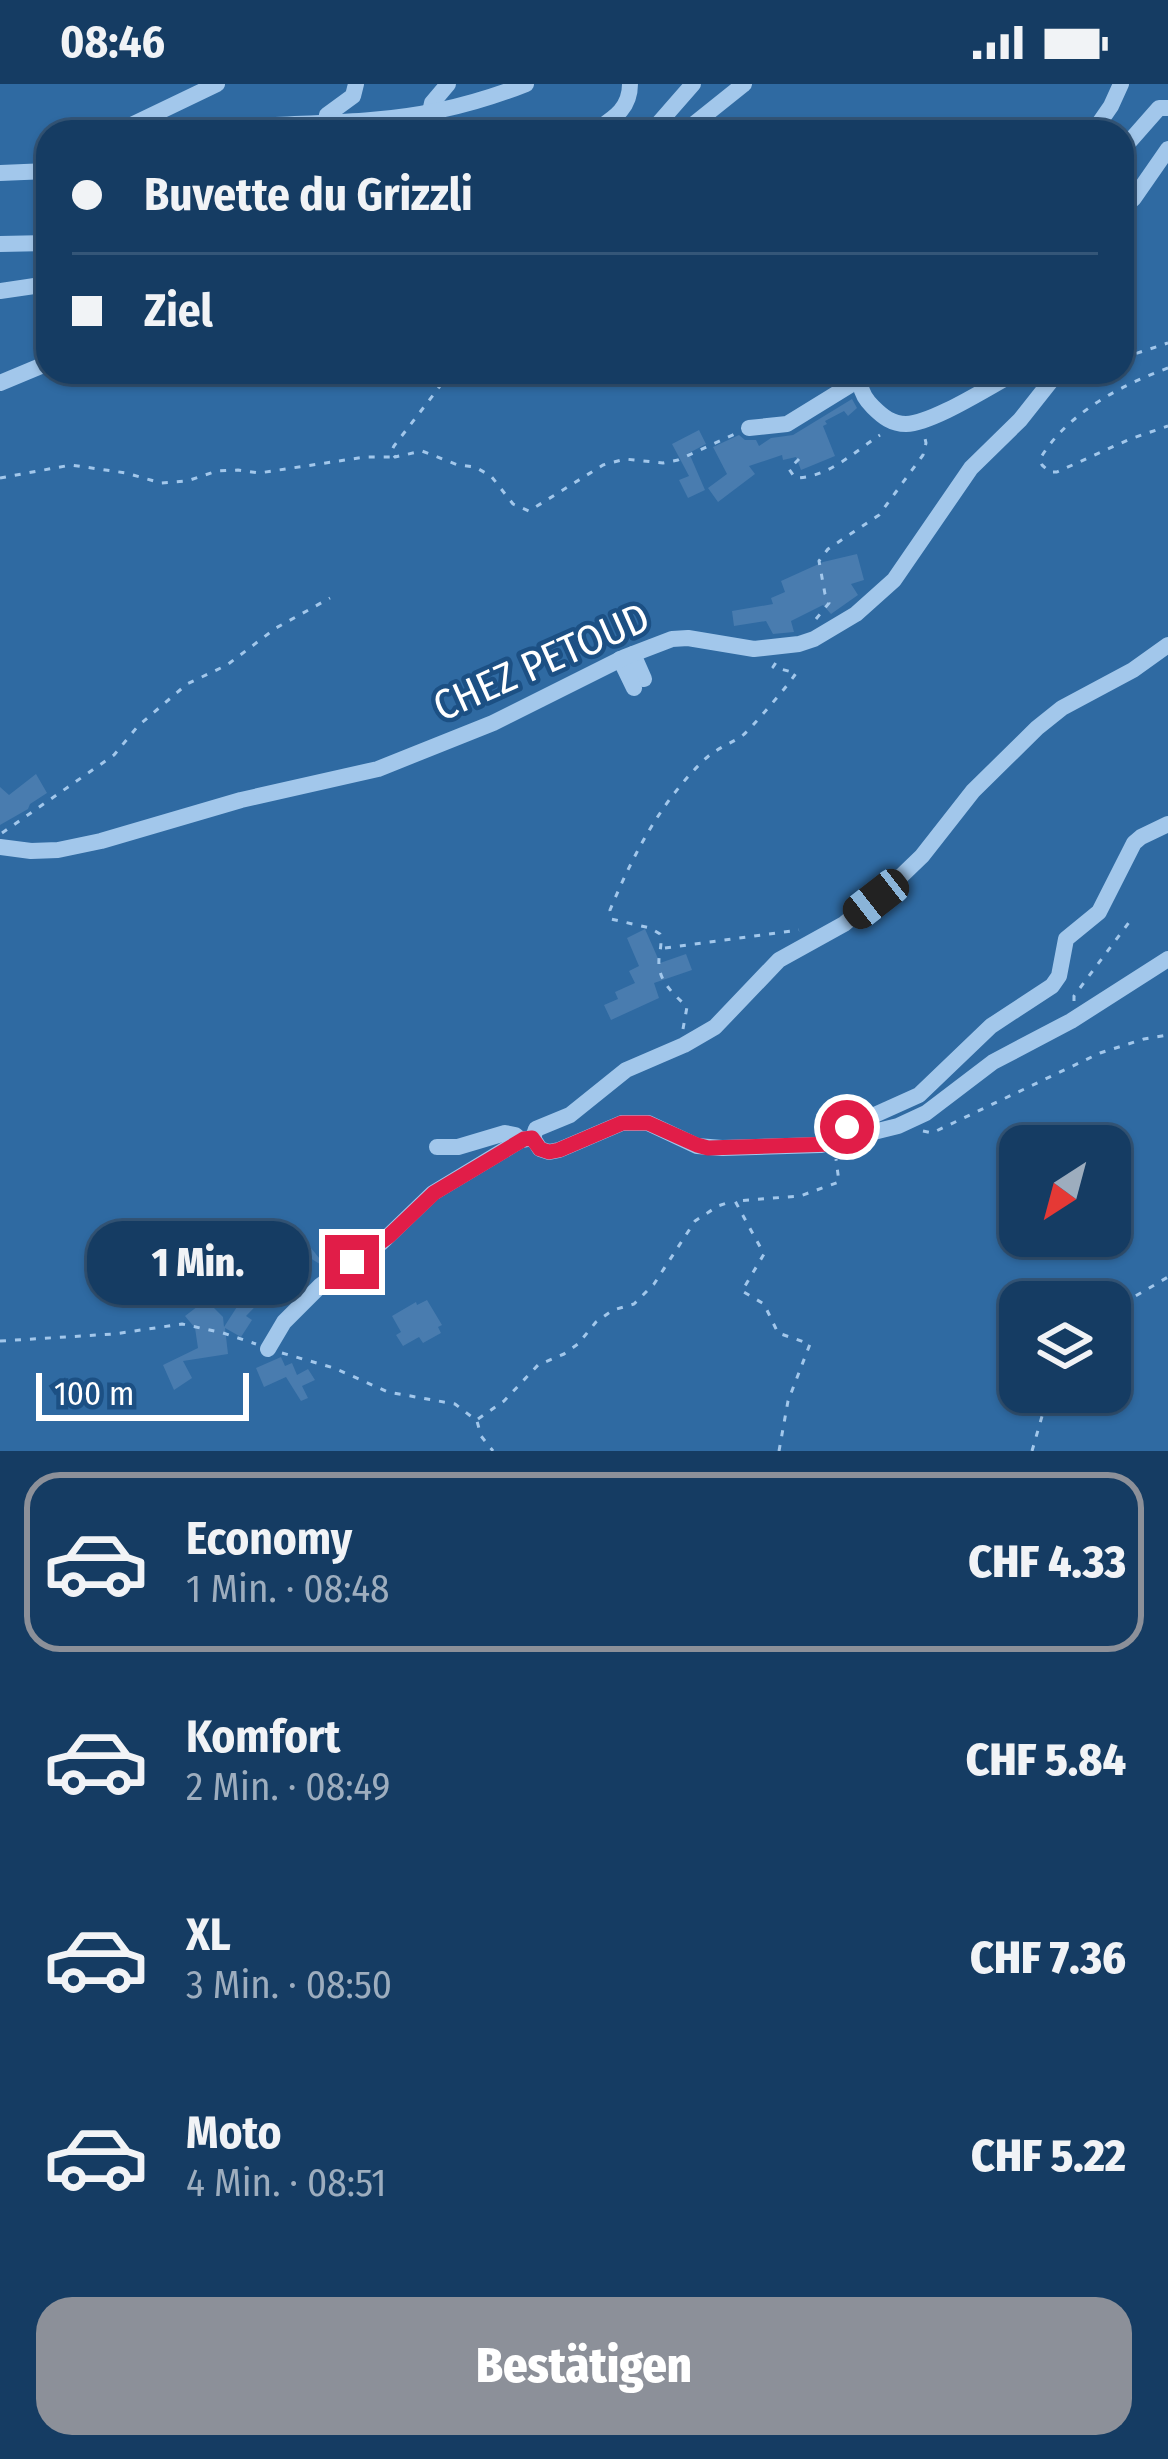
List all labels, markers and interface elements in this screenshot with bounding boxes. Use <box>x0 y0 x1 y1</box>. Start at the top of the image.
text: 08:46 <box>60 15 165 69</box>
text: Buvette du Grizzli <box>144 168 473 222</box>
text: Ziel <box>144 284 213 338</box>
street label: CHEZ PETOUD <box>426 592 657 732</box>
car <box>837 863 915 935</box>
route start <box>820 1100 874 1154</box>
north arrow <box>999 1125 1131 1257</box>
map controls <box>999 1125 1131 1413</box>
callout: 1 Min. <box>88 1220 310 1304</box>
route end <box>325 1235 379 1289</box>
text: 1 Min. <box>152 1240 244 1286</box>
button: layers <box>999 1281 1131 1413</box>
scale bar <box>36 1367 249 1420</box>
text: 100 m <box>54 1374 134 1414</box>
icon: car <box>42 1508 150 1616</box>
text: Economy <box>186 1512 352 1566</box>
text: CHF 4.33 <box>968 1535 1126 1589</box>
text: 1 Min. · 08:48 <box>186 1566 390 1612</box>
icon: car <box>42 1706 150 1814</box>
text: Komfort <box>186 1710 340 1764</box>
text: CHF 5.84 <box>966 1733 1126 1787</box>
text: 2 Min. · 08:49 <box>186 1764 390 1810</box>
icon: car <box>42 1904 150 2012</box>
text: XL <box>186 1908 231 1962</box>
text: CHF 7.36 <box>970 1931 1126 1985</box>
text: 3 Min. · 08:50 <box>186 1962 392 2008</box>
icon: car <box>42 2102 150 2210</box>
text: Moto <box>186 2106 282 2160</box>
text: CHF 5.22 <box>971 2129 1126 2183</box>
text: 4 Min. · 08:51 <box>186 2160 386 2206</box>
button: Bestätigen <box>36 2297 1132 2435</box>

